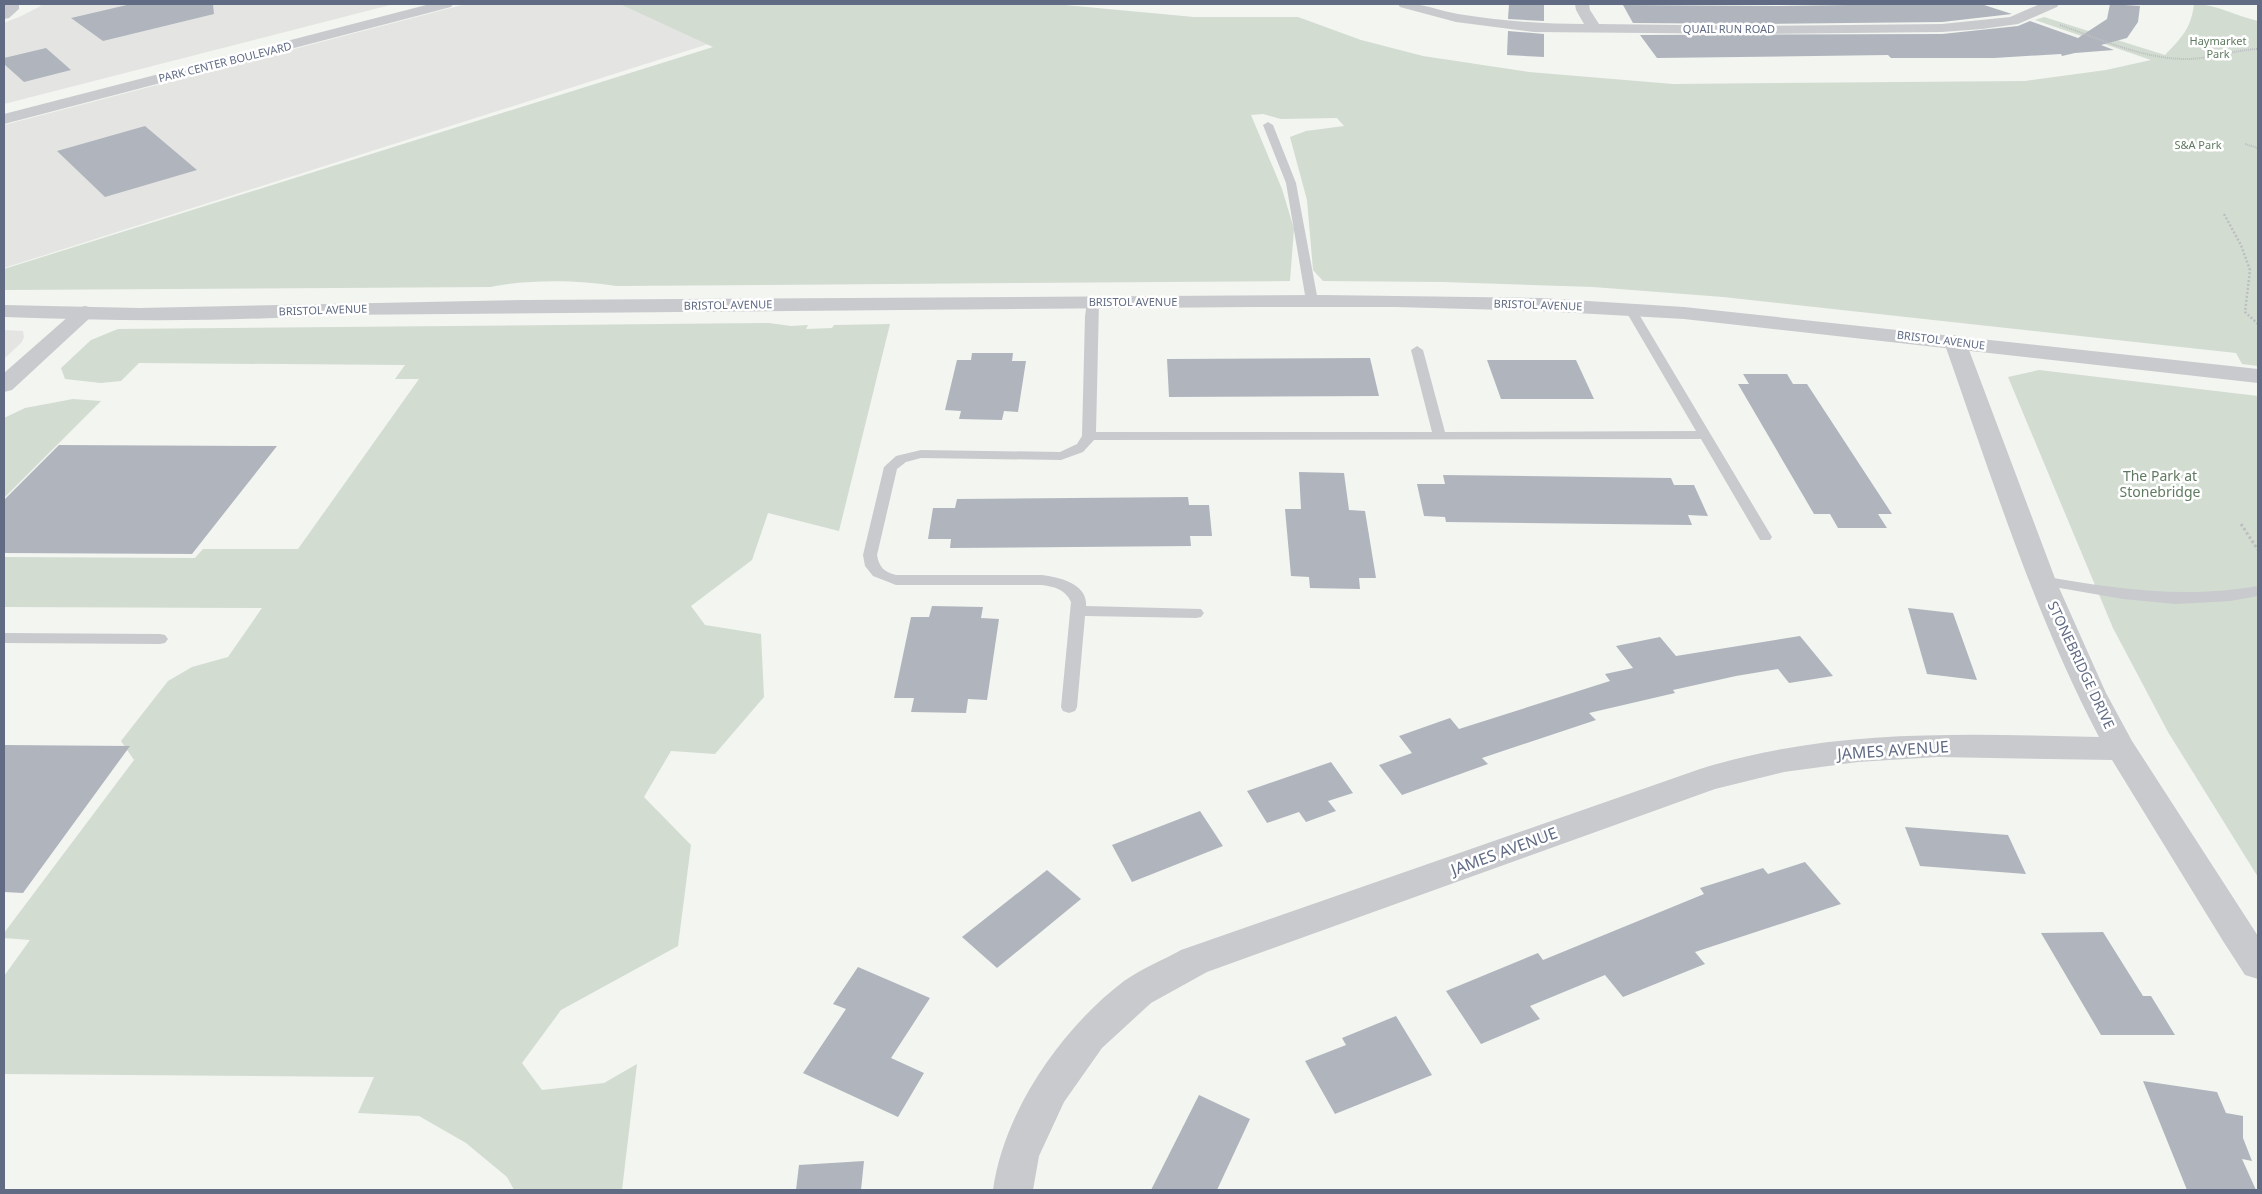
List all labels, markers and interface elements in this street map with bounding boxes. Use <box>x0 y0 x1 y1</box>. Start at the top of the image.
street label: QUAIL RUN ROAD <box>1683 21 1775 36</box>
park label: Haymarket Park <box>2190 33 2247 61</box>
street label: PARK CENTER BOULEVARD <box>157 38 293 85</box>
park label: S&A Park <box>2174 137 2222 152</box>
street label: BRISTOL AVENUE <box>1089 294 1177 309</box>
street label: BRISTOL AVENUE <box>1493 295 1583 314</box>
street label: BRISTOL AVENUE <box>684 296 772 313</box>
street label: BRISTOL AVENUE <box>278 300 368 319</box>
street label: BRISTOL AVENUE <box>1896 327 1986 352</box>
park label: The Park at Stonebridge <box>2120 466 2201 501</box>
street label: STONEBRIDGE DRIVE <box>2044 598 2119 732</box>
street label: JAMES AVENUE <box>1834 735 1950 765</box>
street label: JAMES AVENUE <box>1446 822 1560 881</box>

